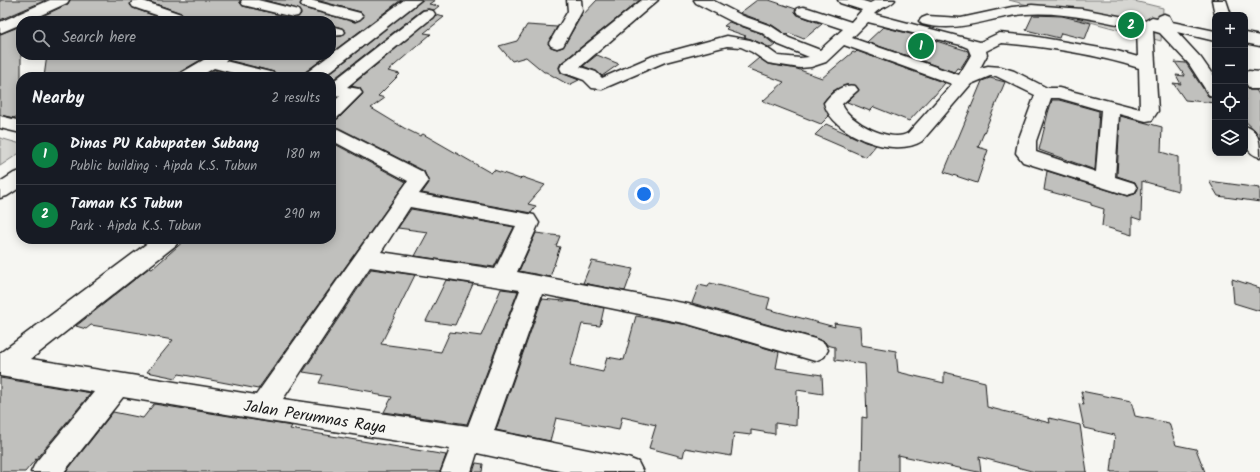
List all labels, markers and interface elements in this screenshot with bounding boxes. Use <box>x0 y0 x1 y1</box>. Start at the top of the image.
pin: 2 <box>1118 10 1144 40</box>
map controls <box>1212 12 1248 156</box>
button: + <box>1212 12 1248 48</box>
search box <box>16 16 336 60</box>
text: Search here <box>62 26 136 50</box>
icon: search <box>30 27 52 49</box>
pin: 1 <box>908 31 934 61</box>
button: − <box>1212 48 1248 84</box>
button: locate <box>1212 84 1248 120</box>
text: Nearby <box>32 85 84 112</box>
text: 2 results <box>272 88 320 109</box>
button: layers <box>1212 120 1248 156</box>
text: Dinas PU Kabupaten Subang <box>70 132 259 156</box>
text: 1 <box>43 144 47 165</box>
text: 180 m <box>286 144 320 165</box>
text: Public building · Aipda K.S. Tubun <box>70 156 257 177</box>
your location <box>634 184 654 204</box>
text: Taman KS Tubun <box>70 192 182 216</box>
text: 2 <box>41 204 49 225</box>
text: 290 m <box>284 204 320 225</box>
text: Park · Aipda K.S. Tubun <box>70 216 201 237</box>
street label: Jalan Perumnas Raya <box>242 394 388 441</box>

